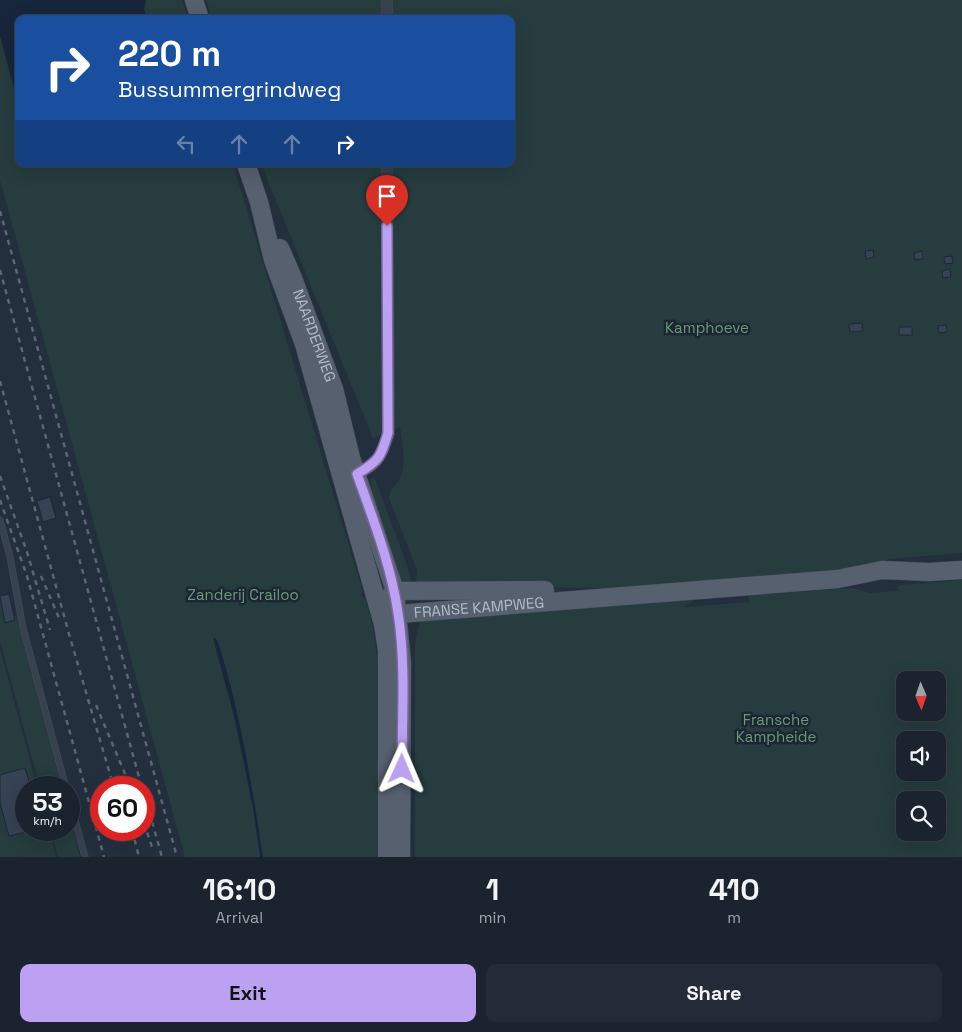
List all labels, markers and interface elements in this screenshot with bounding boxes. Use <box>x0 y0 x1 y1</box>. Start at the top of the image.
text: 220 m <box>118 32 221 76</box>
icon: right <box>35 35 100 100</box>
text: Bussummergrindweg <box>118 75 341 103</box>
icon: left <box>172 130 200 158</box>
icon: ahead <box>225 130 253 158</box>
icon: ahead <box>278 130 306 158</box>
icon: right <box>331 130 359 158</box>
pin <box>366 175 408 226</box>
icon: arrive <box>373 182 401 210</box>
street label: NAARDERWEG <box>289 286 341 384</box>
park label: Kamphoeve <box>665 318 749 337</box>
park label: Zanderij Crailoo <box>187 585 299 604</box>
street label: FRANSE KAMPWEG <box>413 592 545 622</box>
north arrow <box>896 671 946 721</box>
map controls <box>896 671 946 841</box>
park label: Fransche Kampheide <box>736 710 816 746</box>
button: sound <box>896 731 946 781</box>
position arrow <box>375 742 427 794</box>
speed limit sign: 60 <box>90 776 155 841</box>
text: 53 <box>32 786 63 818</box>
button: search <box>896 791 946 841</box>
text: km/h <box>33 813 62 829</box>
text: 16:10 <box>202 870 276 909</box>
text: 1 <box>486 870 499 909</box>
text: 410 <box>709 870 760 909</box>
text: Arrival <box>216 907 263 928</box>
text: min <box>479 907 506 928</box>
text: m <box>727 907 741 928</box>
button: Exit <box>20 964 476 1022</box>
button: Share <box>486 964 942 1022</box>

